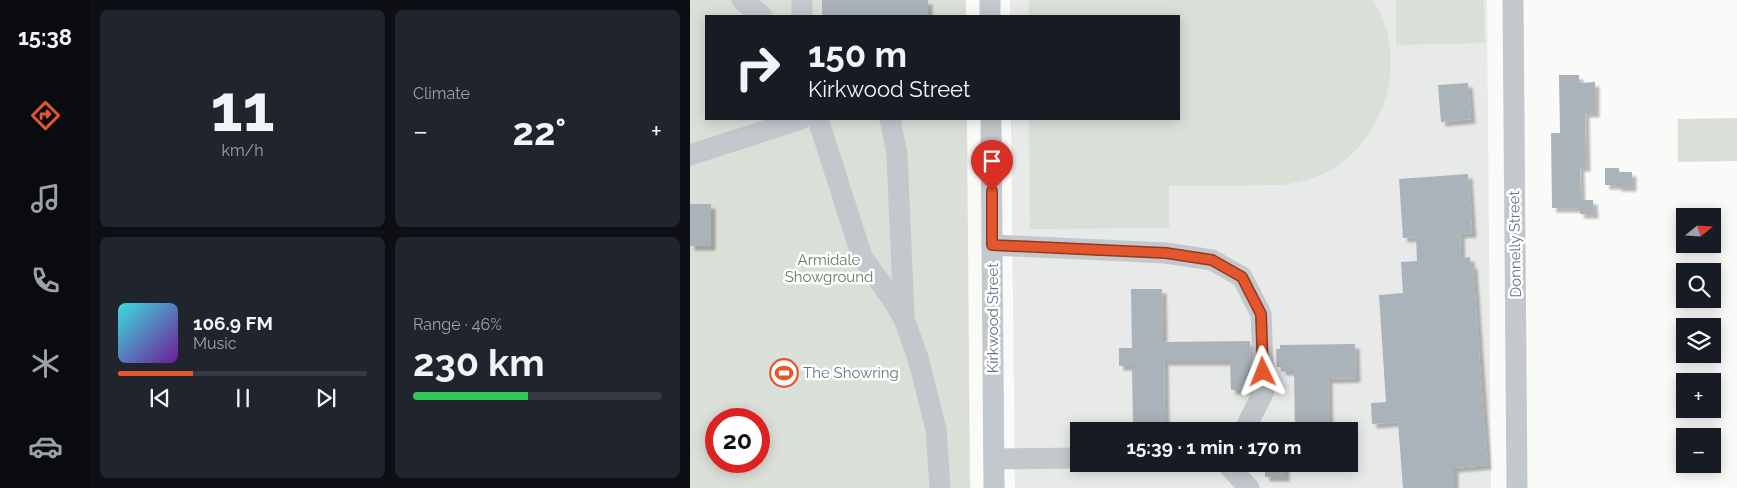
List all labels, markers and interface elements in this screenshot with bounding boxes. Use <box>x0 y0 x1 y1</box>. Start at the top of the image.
text: 15:38 <box>18 24 72 50</box>
text: 150 m <box>808 34 907 75</box>
icon: right <box>725 35 790 100</box>
text: 11 <box>210 70 275 146</box>
text: Kirkwood Street <box>808 76 970 102</box>
text: Climate <box>413 84 470 103</box>
icon: directions <box>28 98 63 133</box>
text: 22° <box>513 109 566 154</box>
text: − <box>413 115 428 148</box>
text: + <box>650 115 662 148</box>
pin <box>971 140 1013 191</box>
text: km/h <box>221 141 264 160</box>
icon: arrive <box>978 147 1006 175</box>
icon: music <box>28 181 63 216</box>
street label: Donnelly Street <box>1505 190 1525 298</box>
north arrow <box>1676 208 1721 252</box>
map controls <box>1676 208 1721 473</box>
park label: Armidale Showground <box>785 251 873 286</box>
icon: phone <box>28 263 63 298</box>
street label: Kirkwood Street <box>984 263 1002 373</box>
button: search <box>1676 263 1721 308</box>
text: 106.9 FM <box>193 312 273 334</box>
text: Range · 46% <box>413 315 502 334</box>
button: layers <box>1676 318 1721 363</box>
text: Music <box>193 334 237 353</box>
text: 230 km <box>413 340 545 385</box>
position arrow <box>1236 345 1288 397</box>
icon: climate <box>28 346 63 381</box>
sports icon: The Showring <box>769 358 799 388</box>
place label: The Showring <box>803 364 899 382</box>
button: + <box>1676 373 1721 418</box>
icon: previous <box>146 384 174 412</box>
icon: pause <box>229 384 257 412</box>
icon: next <box>312 384 340 412</box>
speed limit sign: 20 <box>705 408 770 473</box>
button: − <box>1676 428 1721 473</box>
icon: car <box>28 429 63 464</box>
text: 15:39 · 1 min · 170 m <box>1126 436 1302 458</box>

